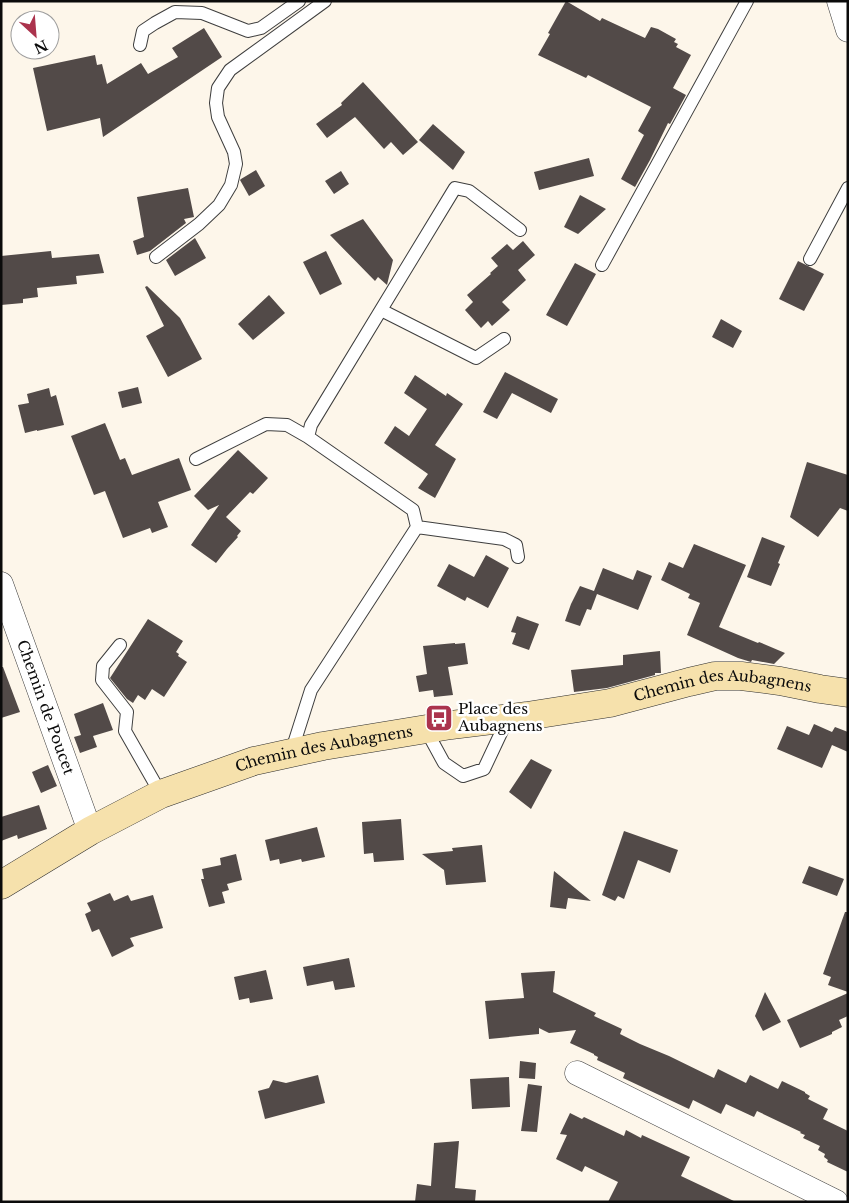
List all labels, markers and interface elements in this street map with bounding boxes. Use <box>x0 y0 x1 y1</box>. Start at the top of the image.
north arrow <box>10 10 60 60</box>
text: N <box>31 36 51 58</box>
street label: Chemin de Poucet <box>13 637 79 777</box>
street label: Chemin des Aubagnens <box>631 666 813 705</box>
place label: Place des Aubagnens <box>457 699 543 735</box>
bus stop icon: Place des Aubagnens <box>424 703 454 733</box>
street label: Chemin des Aubagnens <box>233 721 414 776</box>

